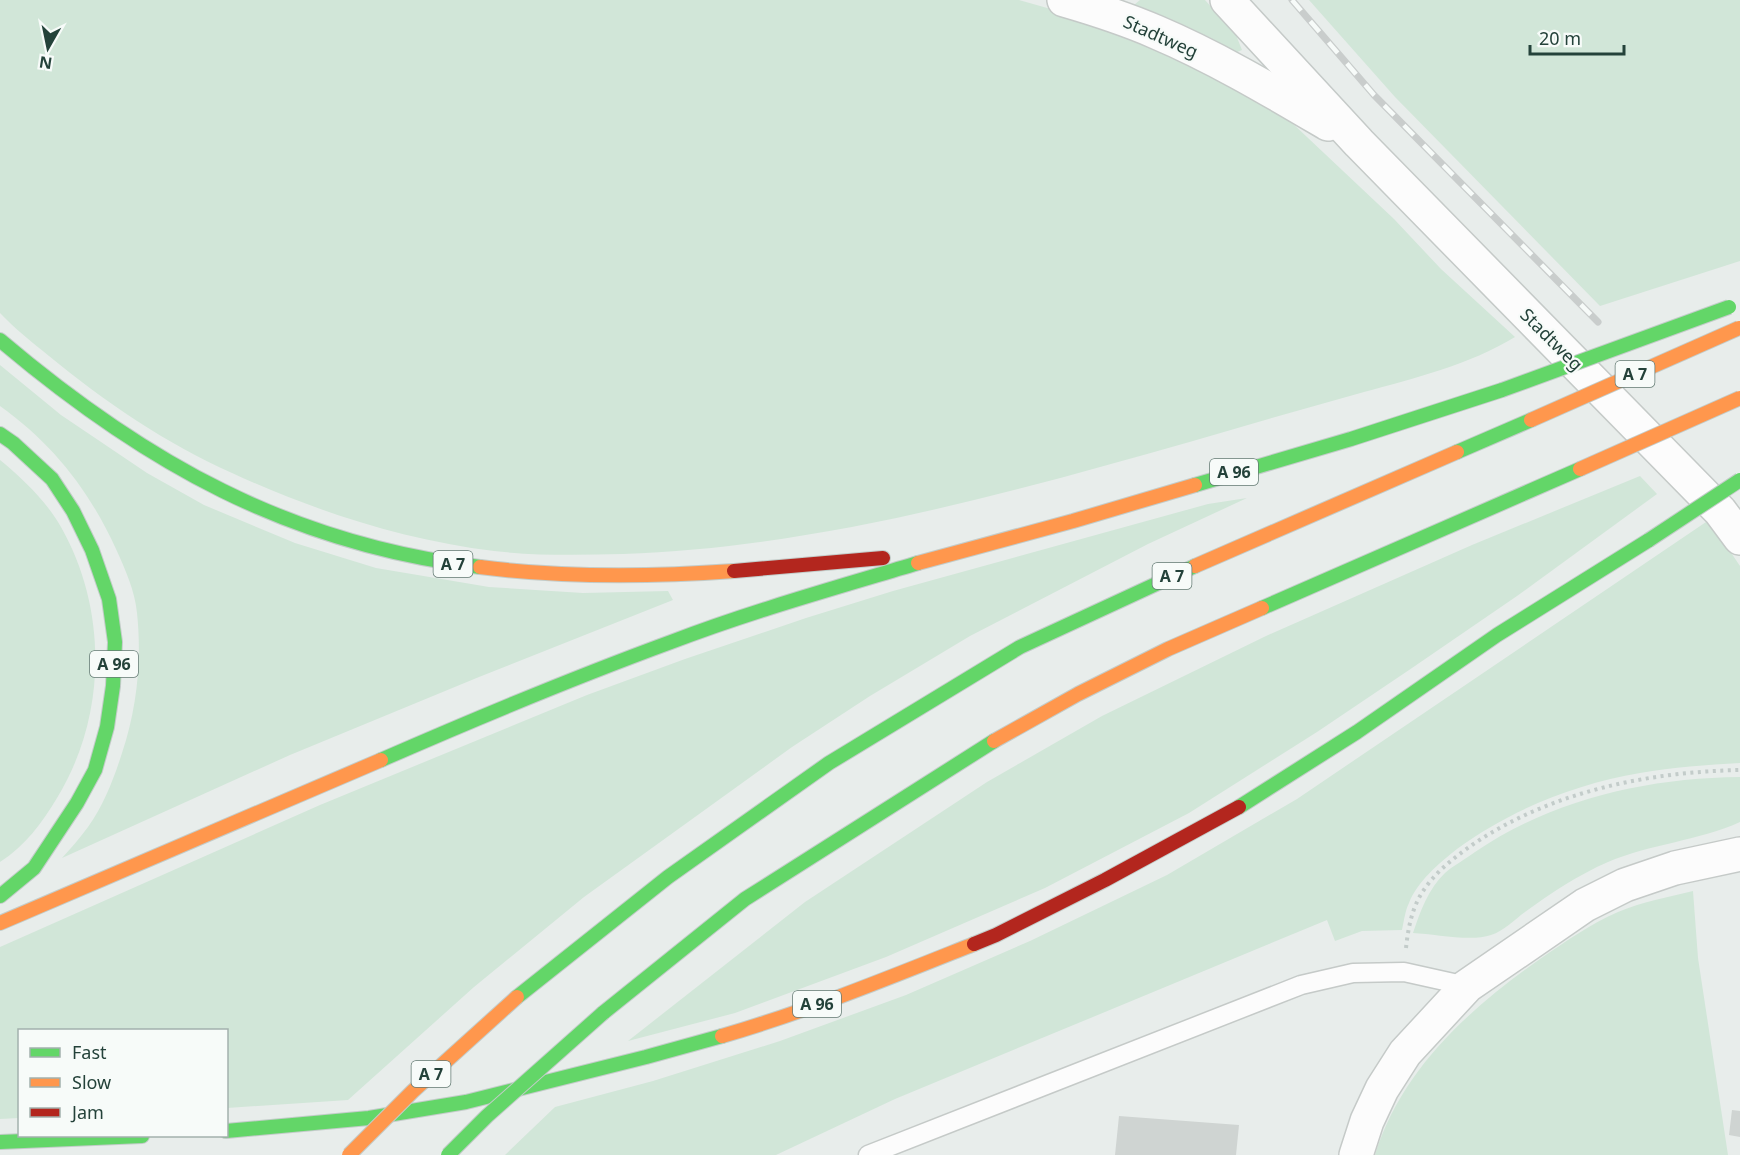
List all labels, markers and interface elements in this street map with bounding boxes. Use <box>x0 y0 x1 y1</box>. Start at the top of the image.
street label: Stadtweg <box>1120 9 1202 63</box>
north arrow <box>18 18 78 78</box>
scale bar <box>1530 18 1624 56</box>
text: 20 m <box>1539 26 1581 50</box>
text: N <box>38 51 54 75</box>
street label: Stadtweg <box>1515 302 1589 376</box>
road number: A 7 <box>1616 361 1654 387</box>
road number: A 96 <box>1210 459 1258 485</box>
road number: A 7 <box>434 551 472 577</box>
road number: A 7 <box>1152 563 1192 589</box>
road number: A 96 <box>90 651 138 677</box>
road number: A 96 <box>793 991 841 1017</box>
legend <box>18 1029 228 1137</box>
text: Fast <box>72 1040 107 1064</box>
road number: A 7 <box>412 1061 450 1087</box>
text: Slow <box>72 1070 111 1094</box>
text: Jam <box>70 1100 104 1124</box>

